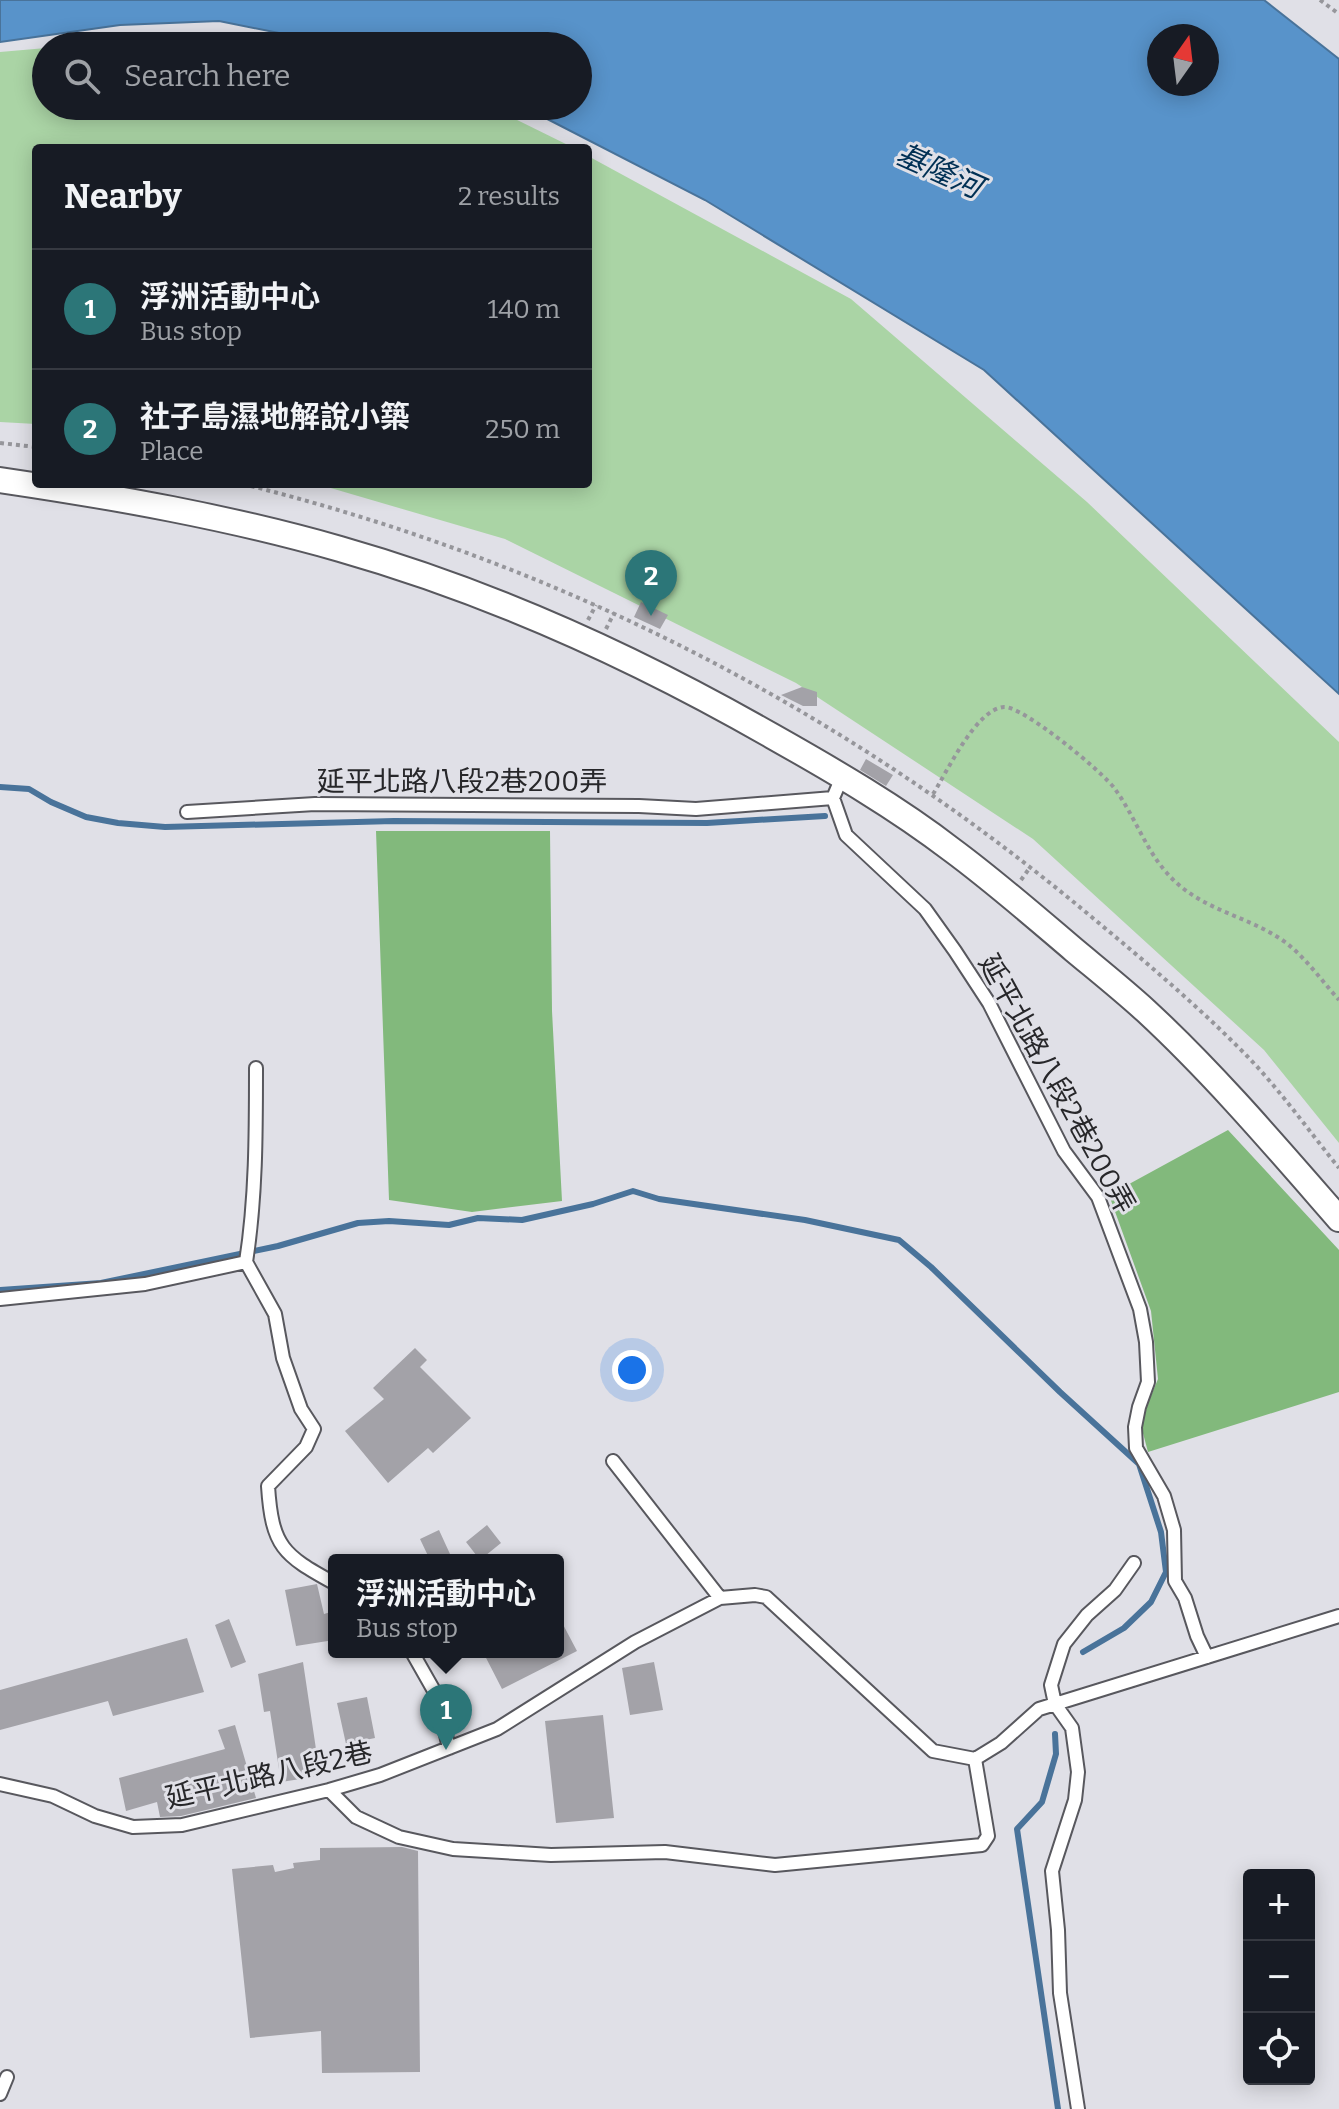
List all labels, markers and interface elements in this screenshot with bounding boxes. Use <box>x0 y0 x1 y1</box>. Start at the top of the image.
north arrow <box>1147 24 1219 96</box>
search box <box>32 32 592 120</box>
icon: search <box>60 54 104 98</box>
text: Search here <box>124 58 291 94</box>
water label: 基隆河 <box>891 136 992 208</box>
text: Nearby <box>64 176 182 217</box>
text: 2 results <box>458 181 560 212</box>
text: 浮洲活動中心 <box>140 279 320 315</box>
text: 1 <box>84 294 96 325</box>
text: 140 m <box>488 294 560 325</box>
text: Bus stop <box>140 316 242 347</box>
text: 社子島濕地解說小築 <box>140 399 410 435</box>
text: 2 <box>83 414 97 445</box>
text: 250 m <box>485 414 560 445</box>
text: Place <box>140 436 204 467</box>
pin: 2 <box>625 550 677 616</box>
street label: 延平北路八段2巷200弄 <box>317 765 607 798</box>
street label: 延平北路八段2巷200弄 <box>972 949 1142 1219</box>
your location <box>612 1350 652 1390</box>
popup <box>328 1554 564 1658</box>
text: 浮洲活動中心 <box>356 1576 536 1612</box>
text: Bus stop <box>356 1613 458 1644</box>
pin: 1 <box>420 1684 472 1750</box>
street label: 延平北路八段2巷 <box>162 1735 376 1815</box>
map controls <box>1243 1869 1315 2085</box>
button: + <box>1243 1869 1315 1941</box>
button: − <box>1243 1941 1315 2013</box>
button: locate <box>1243 2013 1315 2085</box>

